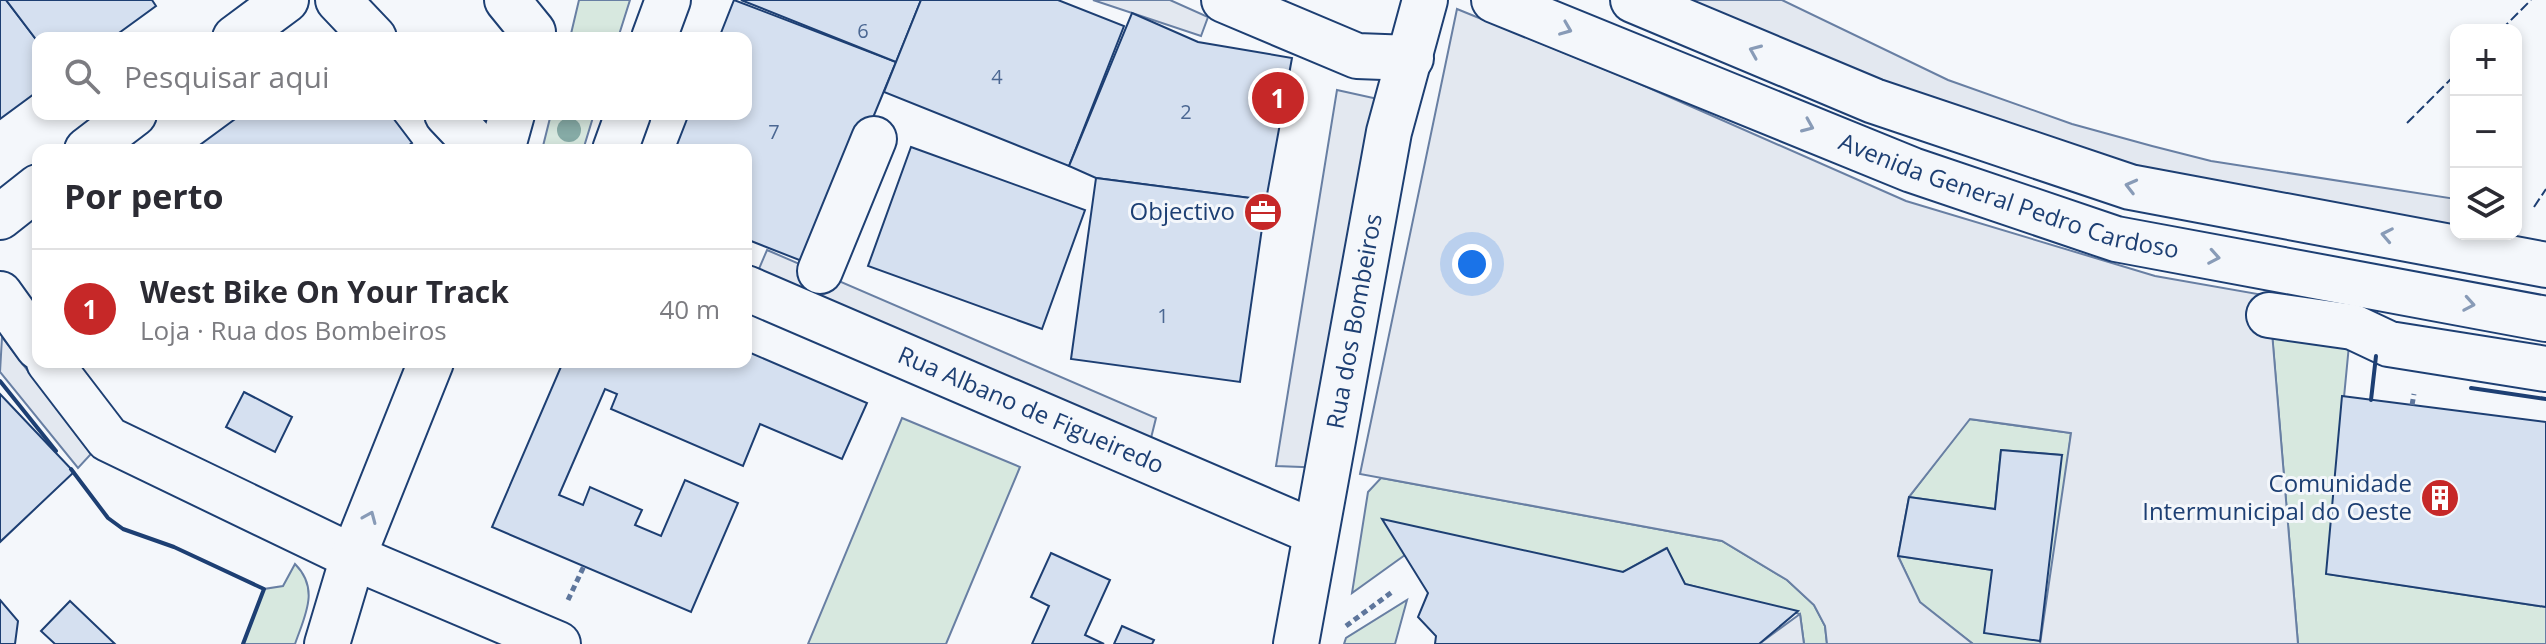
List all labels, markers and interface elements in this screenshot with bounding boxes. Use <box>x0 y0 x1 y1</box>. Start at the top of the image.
house number: 6 <box>857 17 869 44</box>
one-way arrow <box>1558 19 1572 36</box>
map controls <box>2450 24 2522 240</box>
button: + <box>2450 24 2522 96</box>
search box <box>32 32 752 120</box>
one-way arrow <box>1749 44 1763 61</box>
icon: search <box>60 54 104 98</box>
text: Pesquisar aqui <box>124 56 330 97</box>
house number: 4 <box>991 63 1003 90</box>
pin: 1 <box>1252 68 1304 128</box>
button: − <box>2450 96 2522 168</box>
house number: 2 <box>1180 98 1192 125</box>
one-way arrow <box>1800 116 1814 132</box>
house number: 7 <box>768 118 780 145</box>
street label: Avenida General Pedro Cardoso <box>1834 124 2182 265</box>
button: layers <box>2450 168 2522 240</box>
text: Por perto <box>64 173 224 219</box>
one-way arrow <box>2125 179 2139 196</box>
office icon: Objectivo <box>1242 191 1284 233</box>
place label: Objectivo <box>1130 194 1235 227</box>
street label: Rua dos Bombeiros <box>1317 211 1389 431</box>
one-way arrow <box>2381 227 2394 244</box>
your location <box>1452 244 1492 284</box>
one-way arrow <box>2207 248 2220 265</box>
text: West Bike On Your Track <box>140 271 509 312</box>
text: 1 <box>83 291 97 327</box>
text: 40 m <box>659 291 720 327</box>
one-way arrow <box>2462 295 2476 312</box>
house number: 1 <box>1157 302 1169 329</box>
text: Loja · Rua dos Bombeiros <box>140 312 447 348</box>
street label: Rua Albano de Figueiredo <box>893 337 1169 481</box>
place label: Comunidade Intermunicipal do Oeste <box>2142 466 2412 527</box>
building icon: Comunidade Intermunicipal do Oeste <box>2419 477 2461 519</box>
one-way arrow <box>361 511 377 526</box>

